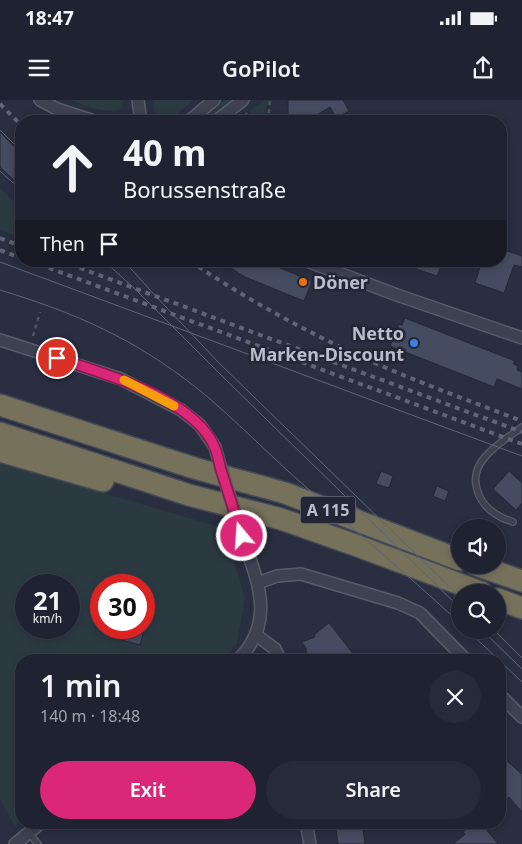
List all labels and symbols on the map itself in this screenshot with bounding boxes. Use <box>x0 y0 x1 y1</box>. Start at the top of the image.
place label: Döner <box>313 270 368 294</box>
marker: Döner <box>297 276 309 288</box>
place label: Netto Marken-Discount <box>249 321 404 366</box>
pin <box>36 337 78 379</box>
marker: Netto Marken-Discount <box>408 337 420 349</box>
road number: A 115 <box>300 496 356 524</box>
position arrow <box>215 509 267 561</box>
speed limit sign: 30 <box>90 574 155 639</box>

